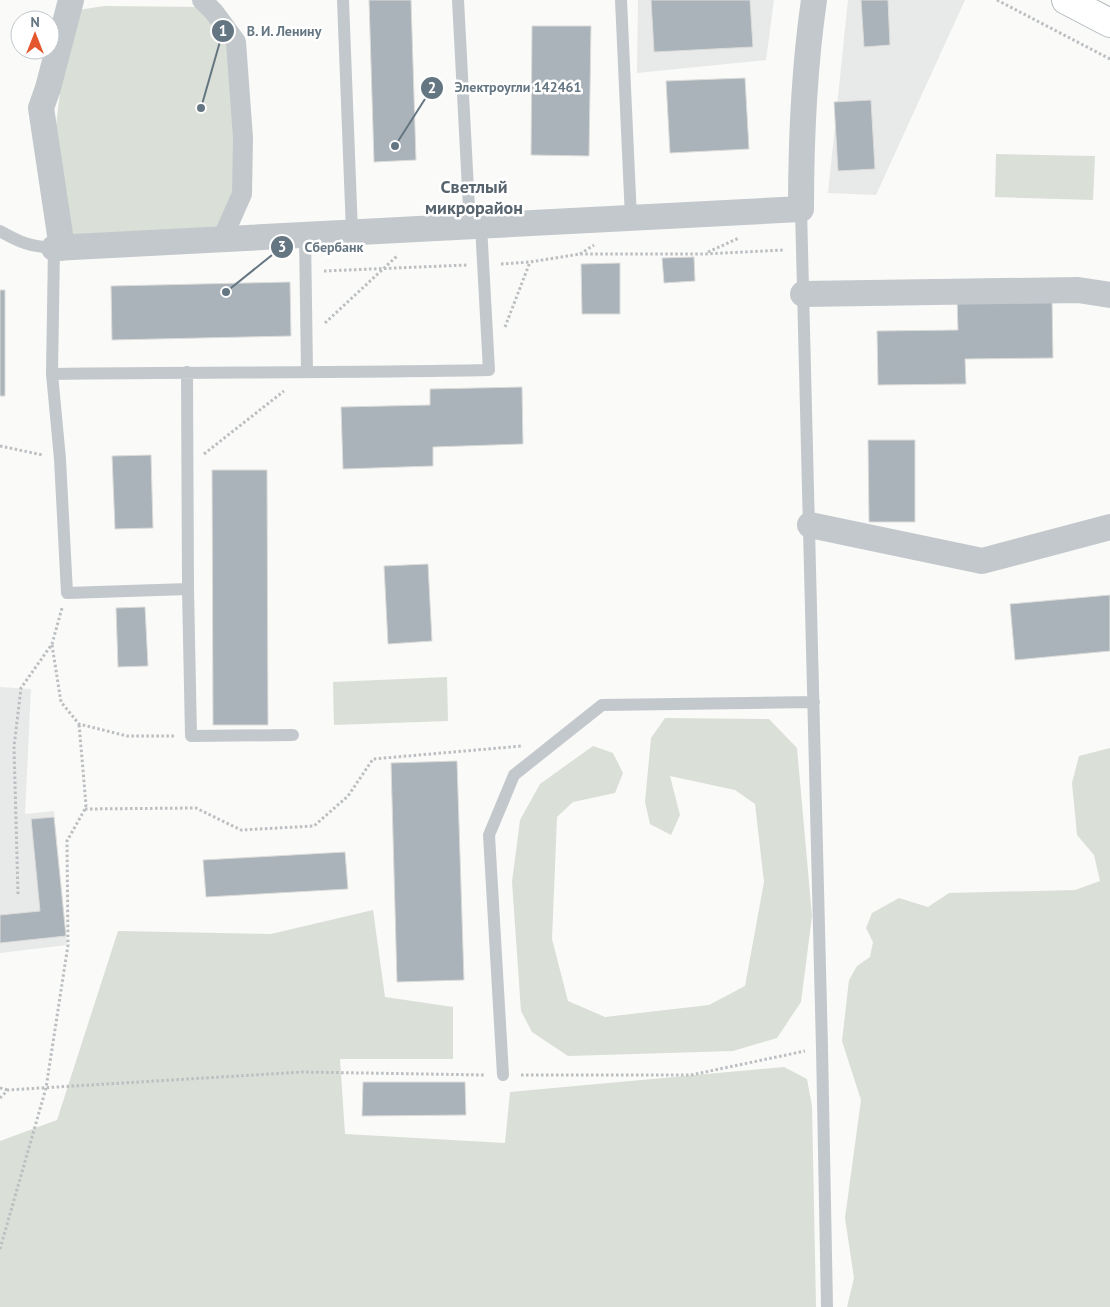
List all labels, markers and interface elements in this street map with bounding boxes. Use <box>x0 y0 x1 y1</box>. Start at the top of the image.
north arrow <box>10 10 60 60</box>
text: N <box>30 13 40 31</box>
callout: В. И. Ленину <box>211 16 332 45</box>
text: 1 <box>219 21 227 40</box>
text: В. И. Ленину <box>247 22 322 40</box>
callout: Электроугли 142461 <box>419 73 591 102</box>
text: 2 <box>428 78 436 97</box>
text: Электроугли 142461 <box>455 78 581 96</box>
district label: Светлый микрорайон <box>425 175 523 219</box>
callout: Сбербанк <box>269 232 373 261</box>
text: 3 <box>278 237 286 256</box>
text: Сбербанк <box>305 238 364 256</box>

